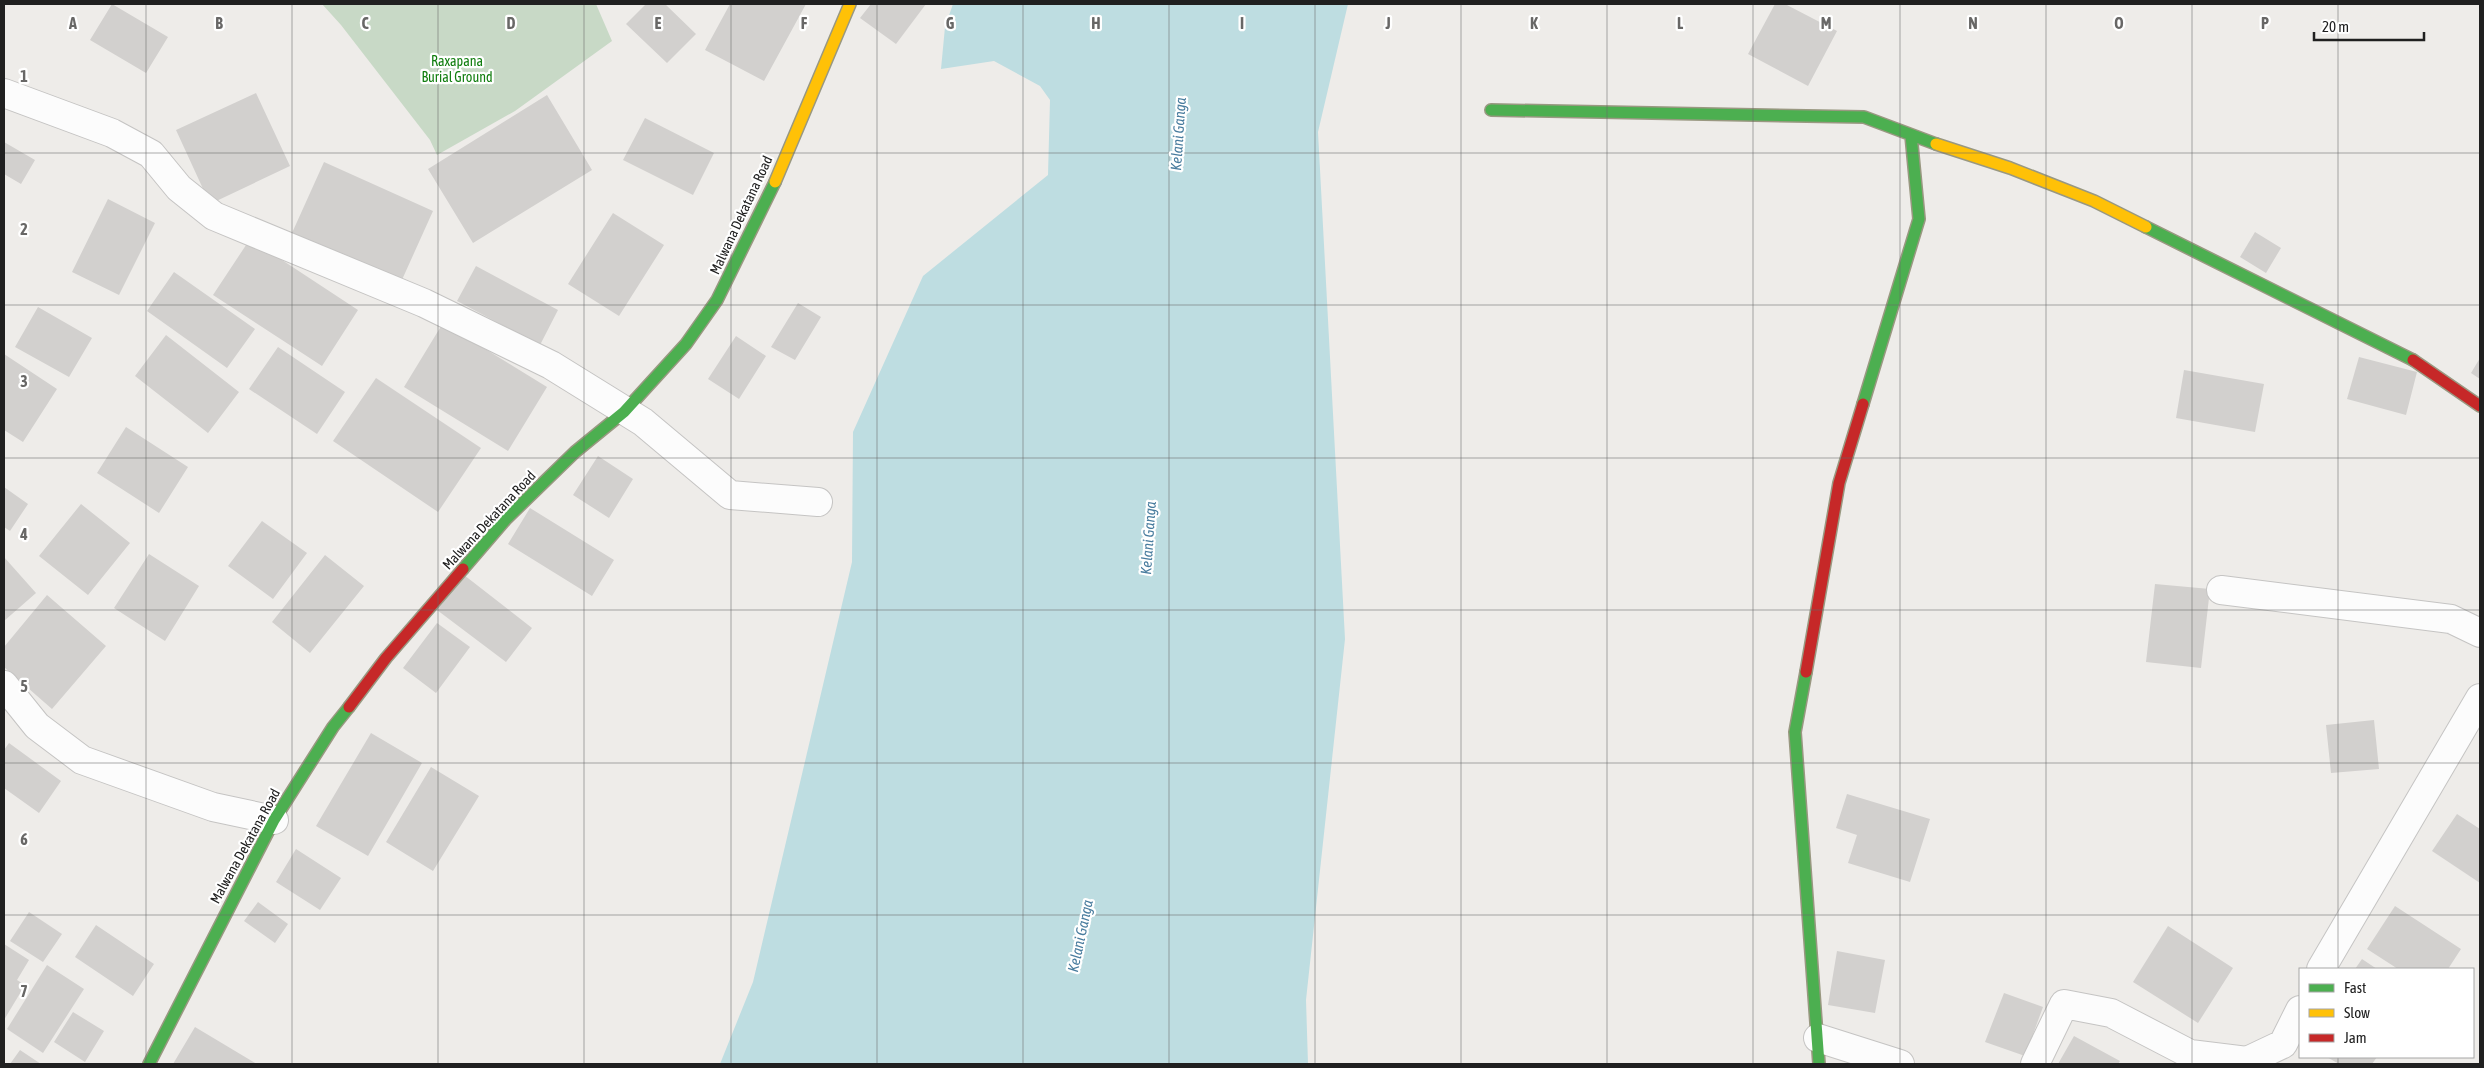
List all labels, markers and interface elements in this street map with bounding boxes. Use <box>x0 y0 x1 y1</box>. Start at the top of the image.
scale bar <box>2314 10 2424 42</box>
text: A <box>68 14 77 32</box>
text: B <box>215 14 223 32</box>
text: C <box>361 14 369 32</box>
text: D <box>507 14 516 32</box>
text: E <box>655 14 662 32</box>
text: F <box>801 14 808 32</box>
text: G <box>946 14 955 32</box>
text: H <box>1091 14 1101 32</box>
text: I <box>1240 14 1244 32</box>
text: J <box>1384 14 1391 32</box>
text: K <box>1530 14 1538 32</box>
text: L <box>1677 14 1684 32</box>
text: M <box>1821 14 1831 32</box>
text: N <box>1968 14 1978 32</box>
text: O <box>2114 14 2124 32</box>
text: P <box>2261 14 2269 32</box>
text: 20 m <box>2322 18 2349 35</box>
park label: Raxapana Burial Ground <box>421 53 493 85</box>
text: 1 <box>20 67 28 85</box>
water label: Kelani Ganga <box>1167 97 1189 171</box>
street label: Malwana Dekatana Road <box>707 153 775 277</box>
text: 2 <box>20 220 28 238</box>
text: 3 <box>20 372 28 390</box>
street label: Malwana Dekatana Road <box>439 467 539 573</box>
water label: Kelani Ganga <box>1137 501 1159 575</box>
text: 4 <box>19 525 28 543</box>
text: 5 <box>20 677 28 695</box>
street label: Malwana Dekatana Road <box>207 786 283 906</box>
text: 6 <box>20 830 28 848</box>
water label: Kelani Ganga <box>1064 898 1096 974</box>
legend <box>2299 968 2474 1058</box>
text: Fast <box>2344 979 2366 996</box>
text: 7 <box>20 982 28 1000</box>
text: Slow <box>2344 1004 2370 1021</box>
text: Jam <box>2344 1029 2367 1046</box>

